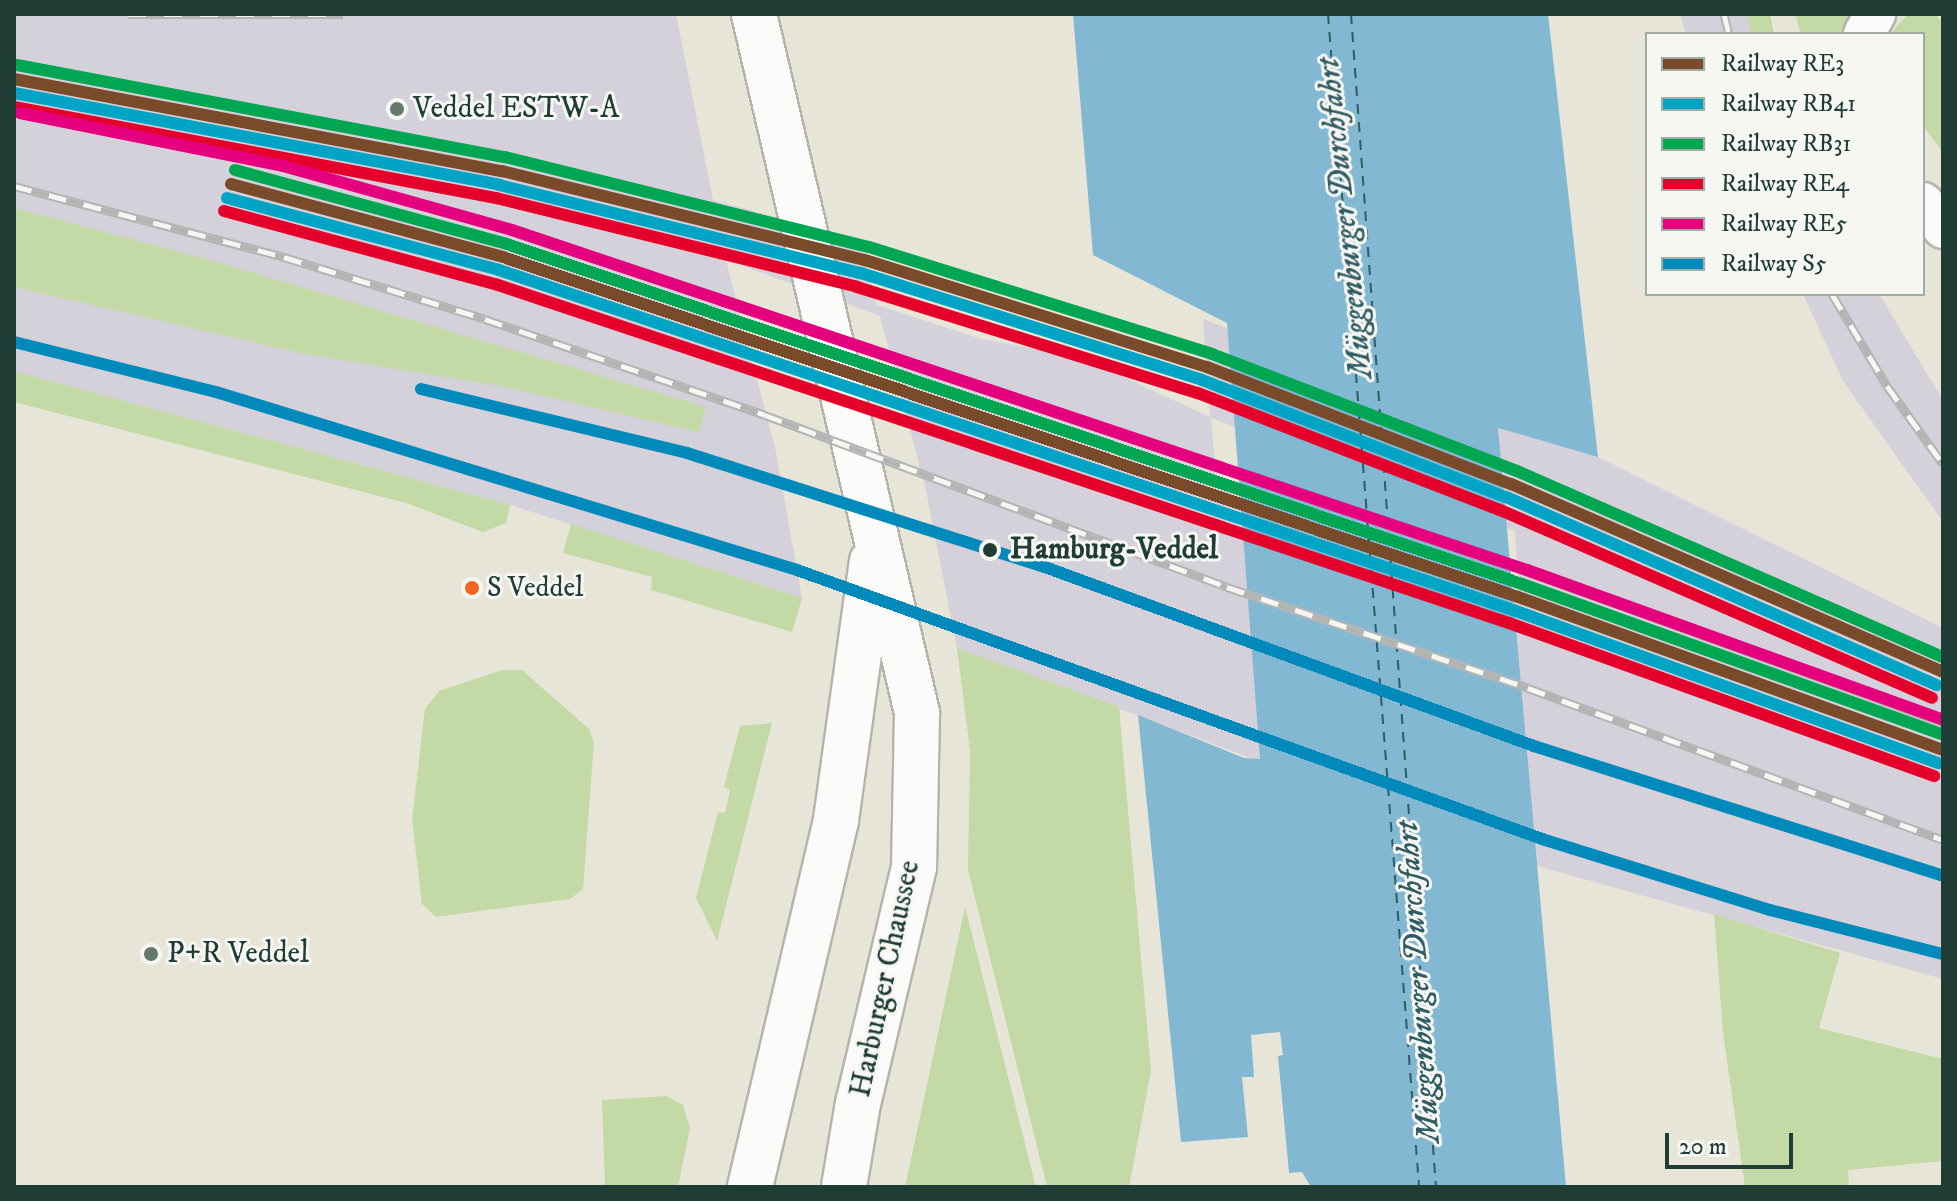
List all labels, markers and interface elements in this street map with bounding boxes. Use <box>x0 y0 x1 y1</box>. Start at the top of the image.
legend <box>1645 32 1925 296</box>
text: Railway RE3 <box>1721 49 1844 79</box>
water label: Müggenburger Durchfahrt <box>1310 56 1382 380</box>
text: Railway RB41 <box>1721 89 1856 119</box>
place label: Veddel ESTW-A <box>413 91 619 127</box>
marker: Veddel ESTW-A <box>388 100 406 118</box>
text: Railway RB31 <box>1721 129 1851 159</box>
text: Railway RE4 <box>1721 169 1849 199</box>
text: Railway RE5 <box>1721 209 1847 239</box>
text: Railway S5 <box>1721 249 1827 279</box>
place label: Hamburg-Veddel <box>1010 532 1218 568</box>
marker: Hamburg-Veddel <box>977 537 1003 563</box>
place label: S Veddel <box>487 571 583 605</box>
marker: S Veddel <box>464 580 480 596</box>
water label: Müggenburger Durchfahrt <box>1389 820 1449 1144</box>
street label: Harburger Chaussee <box>843 857 929 1101</box>
place label: P+R Veddel <box>167 936 309 972</box>
marker: P+R Veddel <box>142 945 160 963</box>
scale bar <box>1669 1117 1797 1167</box>
text: 20 m <box>1679 1132 1727 1162</box>

